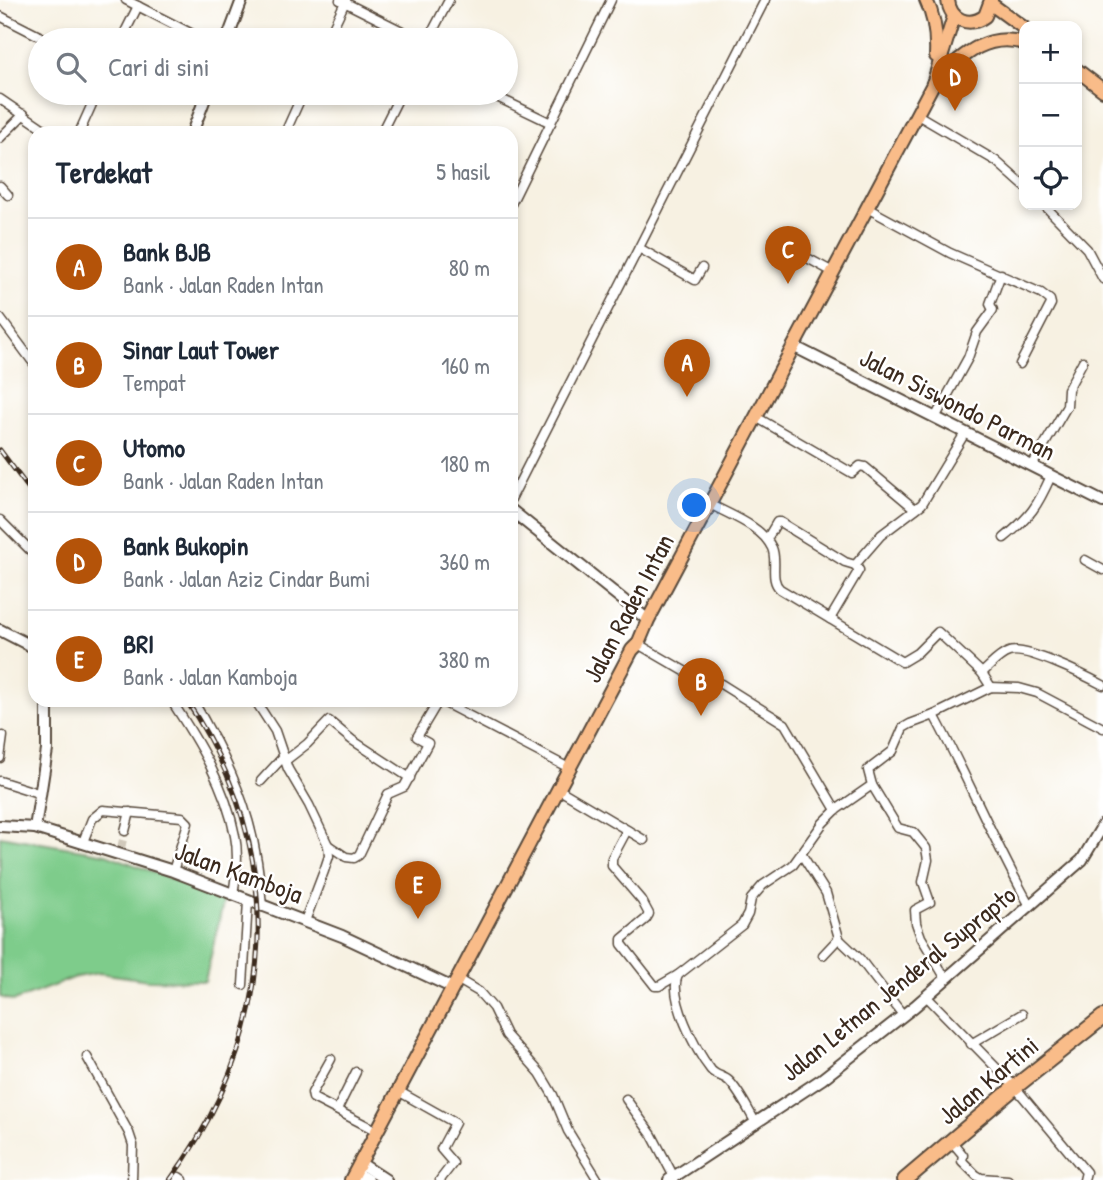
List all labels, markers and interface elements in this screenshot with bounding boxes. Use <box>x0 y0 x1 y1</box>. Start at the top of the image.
map controls <box>1019 21 1082 210</box>
button: + <box>1019 21 1082 84</box>
search box <box>28 28 518 105</box>
icon: search <box>52 48 90 86</box>
text: Cari di sini <box>108 49 210 84</box>
pin: D <box>932 53 978 111</box>
button: − <box>1019 84 1082 147</box>
button: locate <box>1019 147 1082 210</box>
text: Terdekat <box>56 152 152 192</box>
text: 5 hasil <box>436 156 490 187</box>
pin: C <box>765 226 811 284</box>
text: Bank BJB <box>123 234 211 269</box>
text: A <box>73 252 85 283</box>
text: 80 m <box>449 252 490 283</box>
text: Bank · Jalan Raden Intan <box>123 269 324 300</box>
text: Sinar Laut Tower <box>123 332 279 367</box>
pin: A <box>664 339 710 397</box>
street label: Jalan Siswondo Parman <box>854 339 1062 469</box>
text: B <box>73 350 85 381</box>
text: 160 m <box>441 350 490 381</box>
text: Tempat <box>123 367 185 398</box>
text: Utomo <box>123 430 185 465</box>
text: C <box>73 448 85 479</box>
text: 180 m <box>440 448 490 479</box>
text: Bank · Jalan Raden Intan <box>123 465 324 496</box>
your location <box>677 488 711 522</box>
text: Bank Bukopin <box>123 528 248 563</box>
street label: Jalan Raden Intan <box>574 528 682 688</box>
text: D <box>74 546 84 577</box>
text: 360 m <box>439 546 490 577</box>
text: Bank · Jalan Aziz Cindar Bumi <box>123 563 370 594</box>
text: BRI <box>123 626 154 661</box>
text: E <box>74 644 84 675</box>
text: 380 m <box>439 644 490 675</box>
pin: B <box>678 658 724 716</box>
text: Bank · Jalan Kamboja <box>123 661 297 692</box>
street label: Jalan Kamboja <box>170 833 308 911</box>
pin: E <box>395 861 441 919</box>
street label: Jalan Letnan Jenderal Suprapto <box>773 877 1023 1089</box>
street label: Jalan Kartini <box>930 1028 1046 1132</box>

